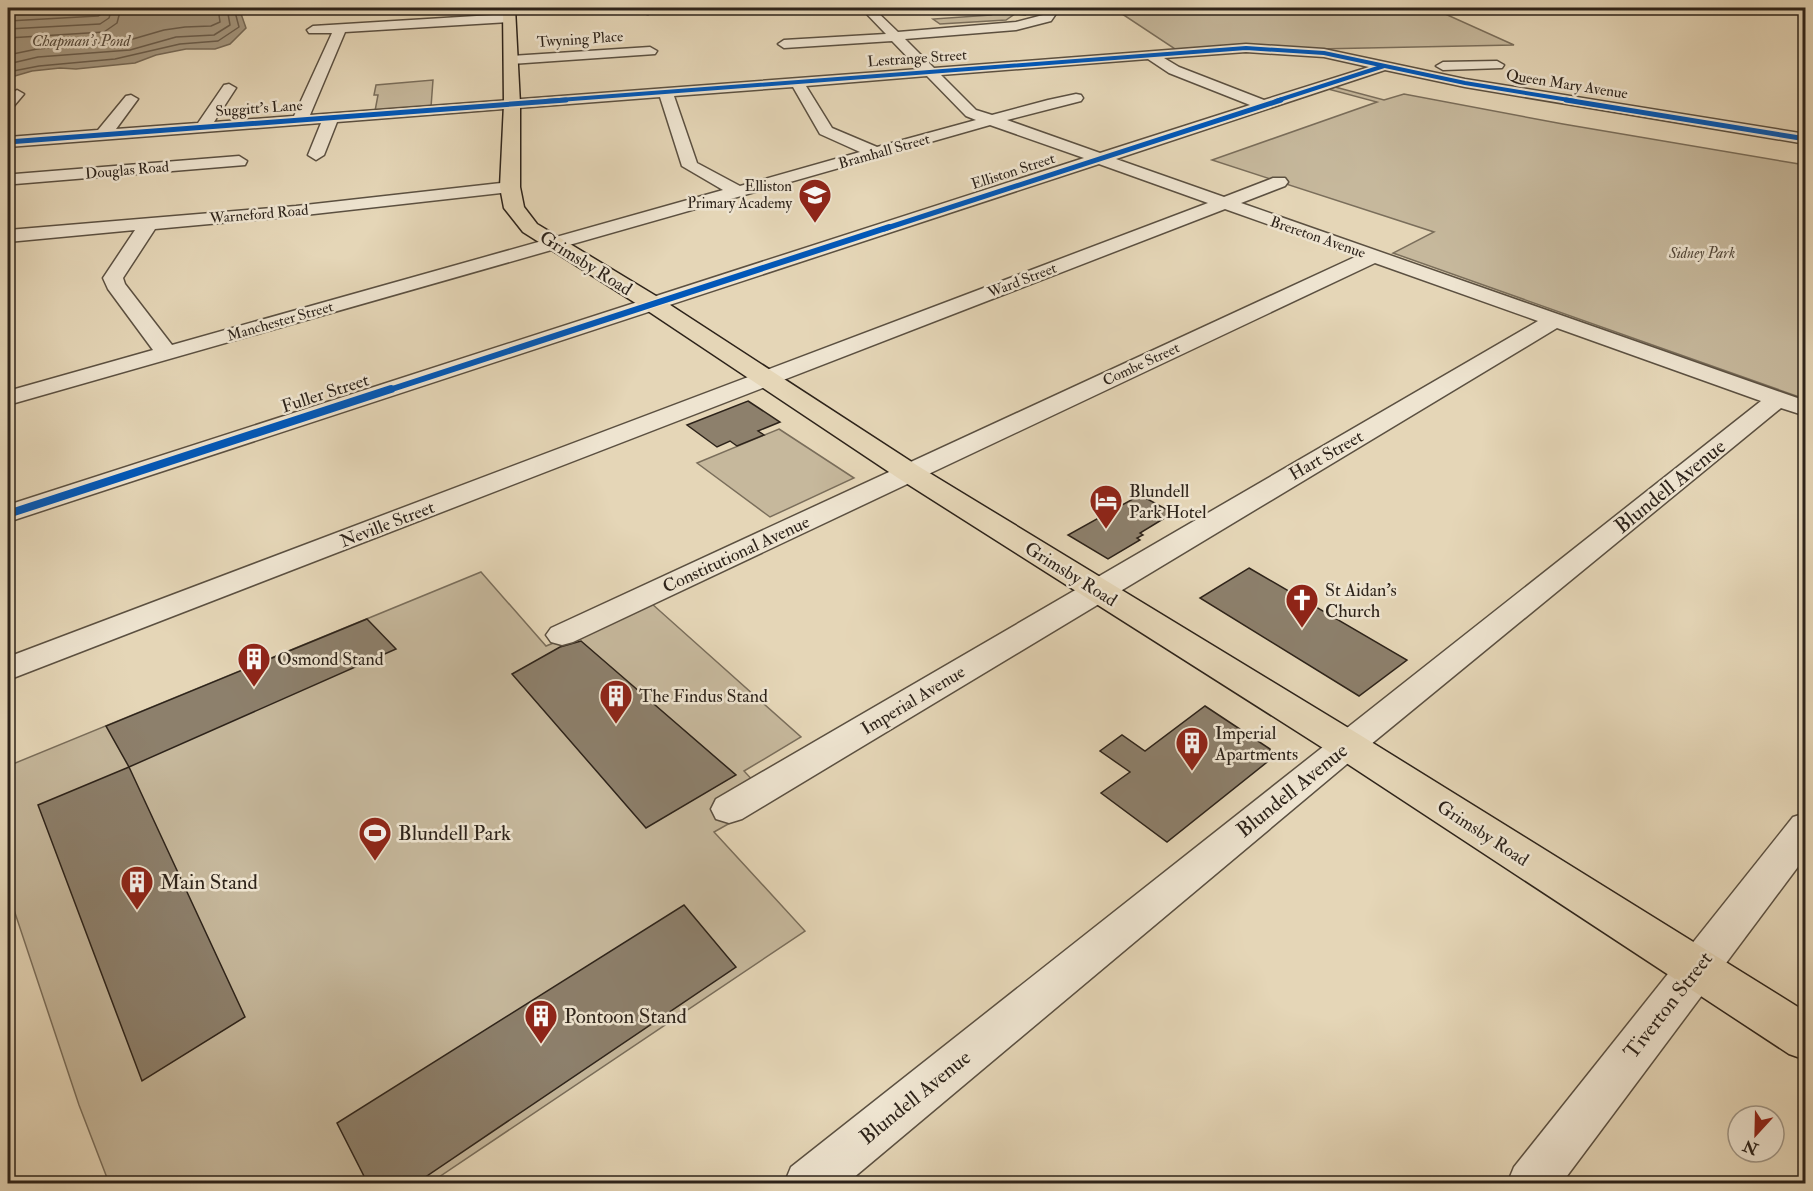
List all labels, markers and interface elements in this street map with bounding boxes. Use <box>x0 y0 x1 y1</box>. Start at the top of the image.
street label: Twyning Place <box>536 27 624 52</box>
water label: Chapman's Pond <box>32 31 132 51</box>
street label: Lestrange Street <box>867 46 968 71</box>
street label: Queen Mary Avenue <box>1505 65 1629 104</box>
street label: Suggitt's Lane <box>215 96 303 121</box>
street label: Bramhall Street <box>836 129 932 174</box>
street label: Elliston Street <box>969 149 1057 194</box>
street label: Douglas Road <box>84 157 170 184</box>
place label: Elliston Primary Academy <box>687 177 792 213</box>
school or university icon: Elliston Primary Academy <box>797 177 833 224</box>
street label: Warneford Road <box>208 201 310 228</box>
street label: Brereton Avenue <box>1268 212 1368 263</box>
street label: Grimsby Road <box>535 226 636 301</box>
park label: Sidney Park <box>1668 244 1735 263</box>
street label: Ward Street <box>984 259 1059 303</box>
street label: Manchester Street <box>225 297 336 346</box>
street label: Combe Street <box>1100 338 1183 391</box>
street label: Fuller Street <box>278 368 372 418</box>
street label: Hart Street <box>1285 425 1368 486</box>
street label: Blundell Avenue <box>1609 433 1732 540</box>
place label: Blundell Park Hotel <box>1129 480 1207 524</box>
hotel icon: Blundell Park Hotel <box>1088 483 1124 530</box>
street label: Neville Street <box>337 496 438 553</box>
street label: Constitutional Avenue <box>659 510 814 599</box>
street label: Grimsby Road <box>1020 537 1121 612</box>
place label: St Aidan's Church <box>1325 579 1397 623</box>
church icon: St Aidan's Church <box>1284 582 1320 629</box>
building icon: Osmond Stand <box>236 641 272 688</box>
place label: Osmond Stand <box>277 648 384 671</box>
street label: Imperial Avenue <box>857 660 970 740</box>
building icon: The Findus Stand <box>598 678 634 725</box>
place label: The Findus Stand <box>639 685 768 708</box>
place label: Imperial Apartments <box>1214 722 1298 766</box>
building icon: Imperial Apartments <box>1174 725 1210 772</box>
street label: Blundell Avenue <box>1231 737 1354 844</box>
street label: Grimsby Road <box>1433 795 1533 872</box>
sports icon: Blundell Park <box>357 815 393 862</box>
place label: Blundell Park <box>398 820 511 847</box>
building icon: Main Stand <box>119 864 155 911</box>
place label: Main Stand <box>160 869 259 896</box>
street label: Tiverton Street <box>1618 946 1719 1064</box>
building icon: Pontoon Stand <box>523 998 559 1045</box>
place label: Pontoon Stand <box>564 1003 688 1030</box>
street label: Blundell Avenue <box>854 1044 977 1151</box>
north arrow <box>1726 1104 1786 1164</box>
text: N <box>1740 1135 1762 1159</box>

